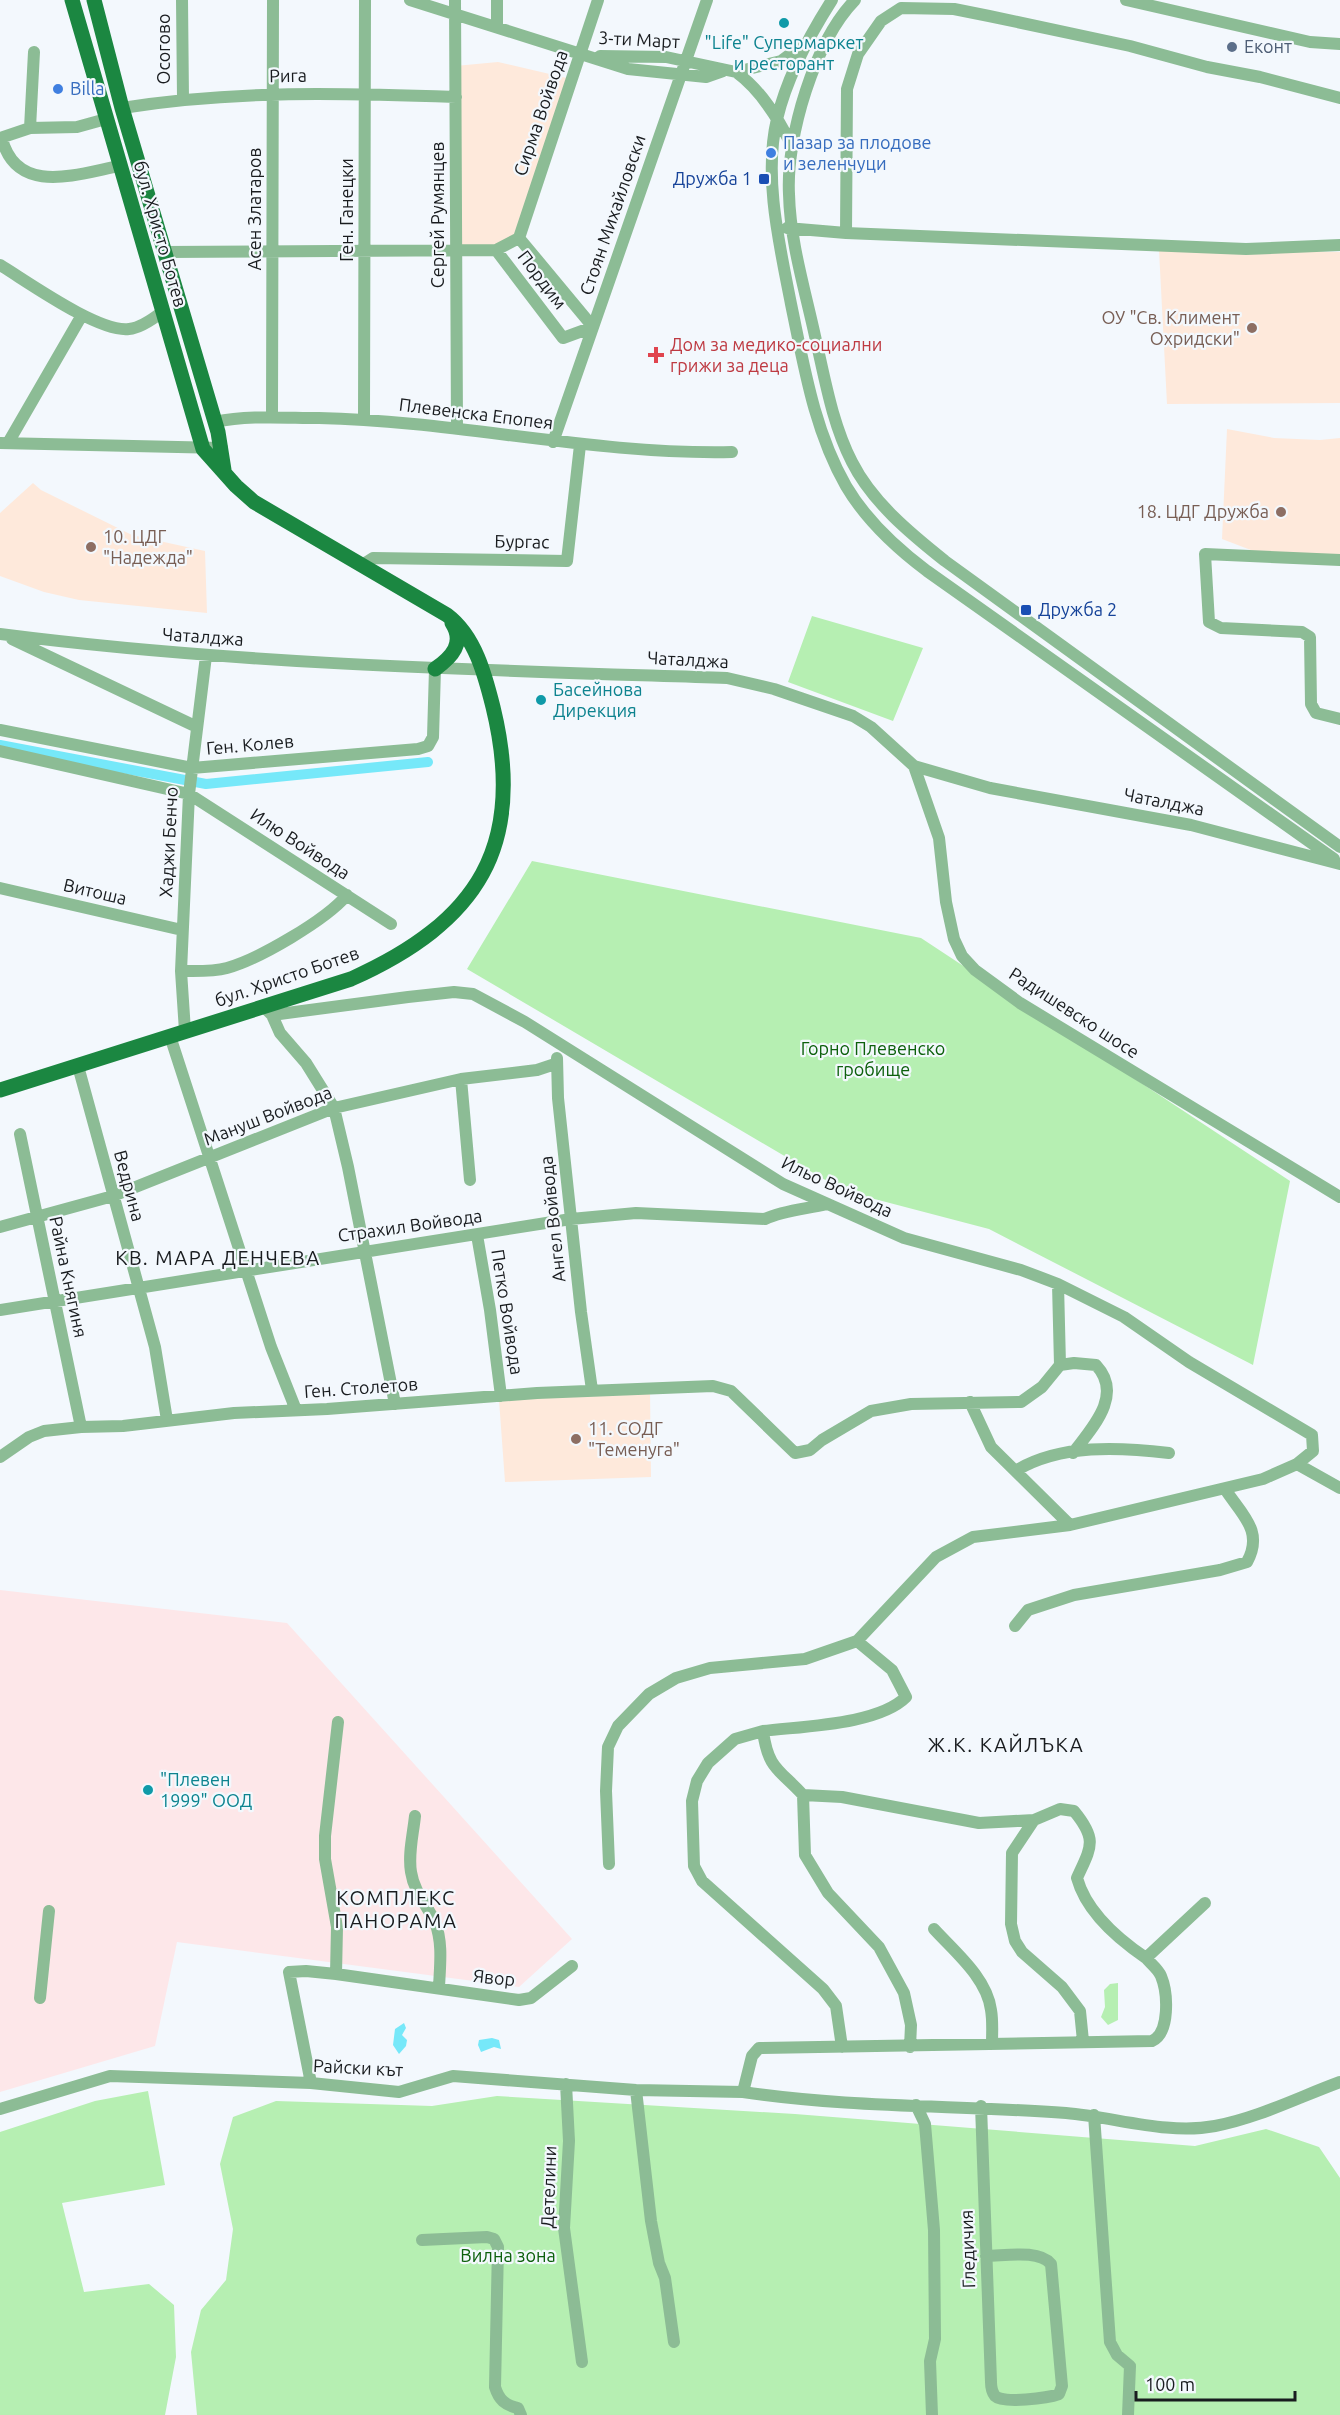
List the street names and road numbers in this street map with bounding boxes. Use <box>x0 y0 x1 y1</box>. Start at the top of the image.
street label: Осогово <box>153 13 173 85</box>
street label: 3-ти Март <box>598 27 680 51</box>
street label: Сирма Войвода <box>509 47 571 178</box>
street label: Рига <box>269 65 307 85</box>
street label: Стоян Михайловски <box>575 132 649 297</box>
street label: Сергей Румянцев <box>427 142 447 288</box>
street label: Асен Златаров <box>244 148 264 270</box>
street label: бул. Христо Ботев <box>131 158 191 309</box>
street label: Ген. Ганецки <box>336 158 356 262</box>
street label: Пордим <box>514 246 571 312</box>
street label: Плевенска Епопея <box>398 394 554 432</box>
street label: Бургас <box>494 531 550 551</box>
street label: Чаталджа <box>162 623 244 649</box>
street label: Чаталджа <box>647 647 729 671</box>
street label: Ген. Колев <box>205 730 295 758</box>
street label: Чаталджа <box>1122 783 1206 819</box>
street label: Хаджи Бенчо <box>155 786 181 898</box>
street label: Илю Войвода <box>247 804 354 883</box>
street label: Витоша <box>62 874 129 908</box>
street label: бул. Христо Ботев <box>212 942 361 1010</box>
street label: Радишевско шосе <box>1006 963 1143 1062</box>
street label: Мануш Войвода <box>201 1081 335 1149</box>
street label: Ведрина <box>111 1148 149 1224</box>
street label: Ильо Войвода <box>779 1152 896 1221</box>
street label: Ангел Войвода <box>535 1155 569 1283</box>
street label: Страхил Войвода <box>336 1205 483 1245</box>
street label: Райна Княгиня <box>46 1214 92 1339</box>
street label: Петко Войвода <box>488 1248 528 1376</box>
street label: Ген. Столетов <box>303 1373 419 1401</box>
street label: Явор <box>472 1965 516 1989</box>
street label: Райски кът <box>313 2055 404 2079</box>
street label: Детелини <box>537 2145 559 2229</box>
street label: Гледичия <box>956 2209 978 2289</box>

